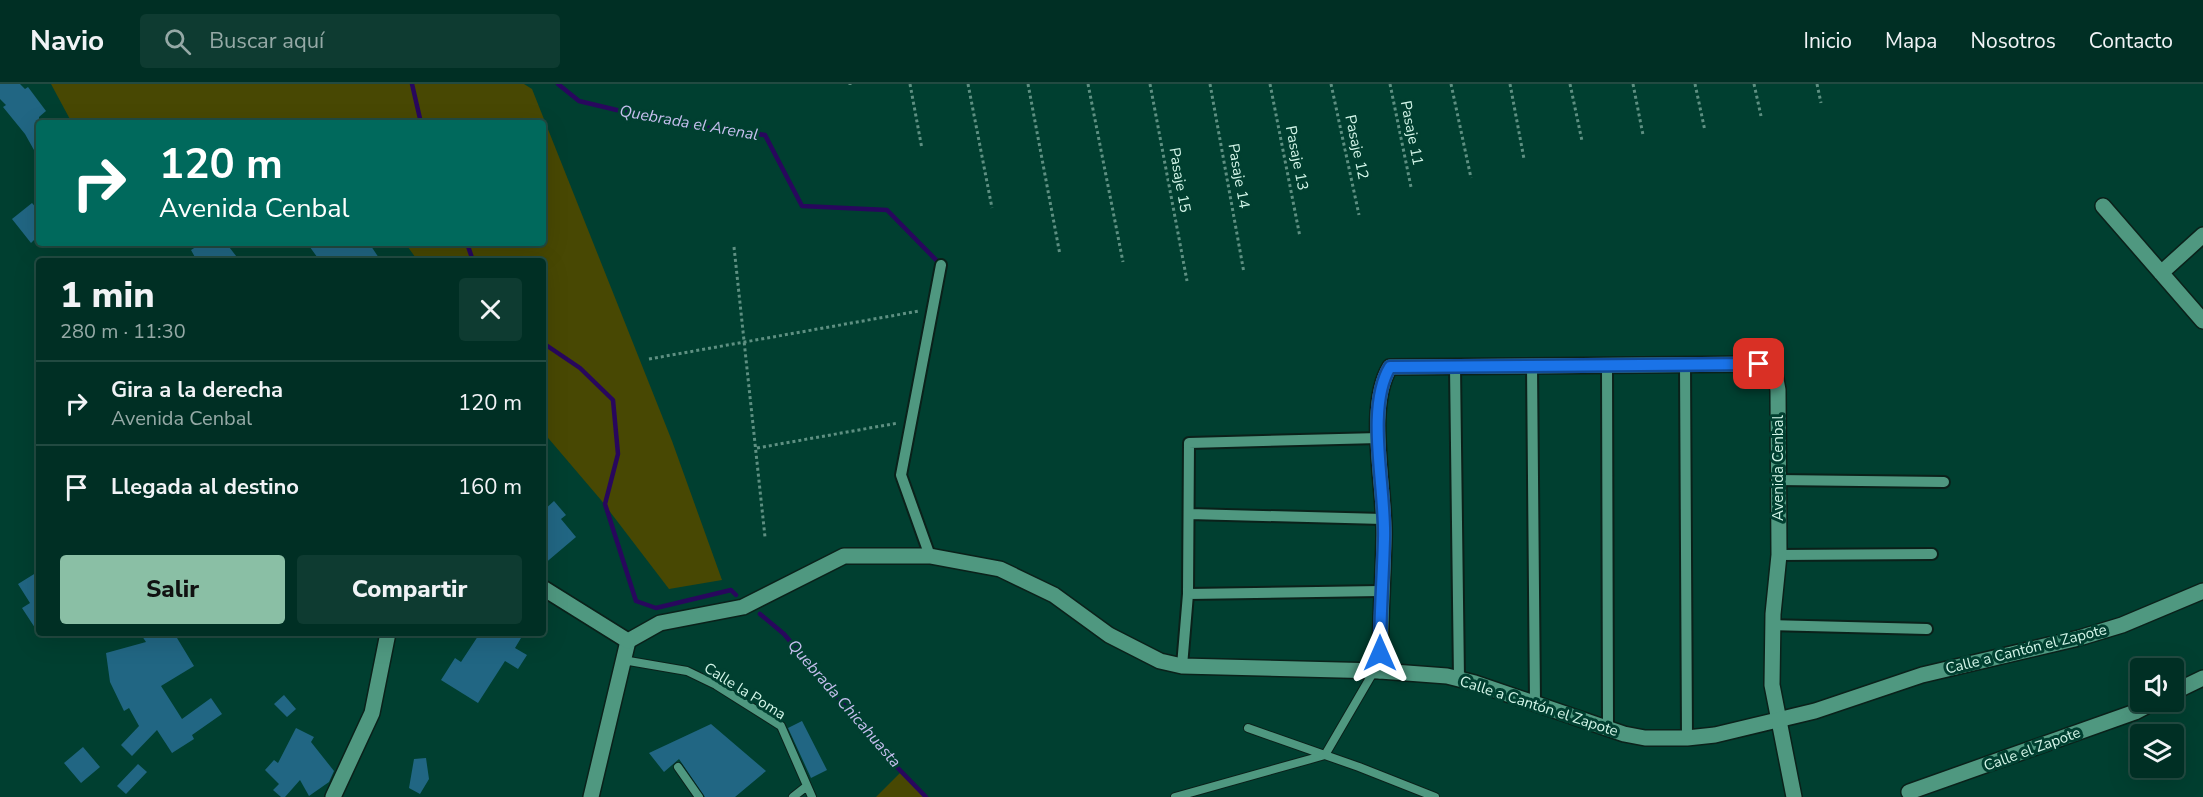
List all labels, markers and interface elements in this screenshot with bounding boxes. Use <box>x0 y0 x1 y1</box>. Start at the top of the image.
search box <box>140 14 560 68</box>
text: Navio <box>30 22 104 60</box>
icon: search <box>161 25 194 58</box>
text: Buscar aquí <box>209 26 324 56</box>
text: Inicio <box>1804 27 1852 55</box>
text: Mapa <box>1885 27 1937 55</box>
text: Nosotros <box>1970 27 2056 55</box>
text: Contacto <box>2089 27 2173 55</box>
street label: Pasaje 11 <box>1396 99 1428 167</box>
water label: Quebrada el Arenal <box>618 100 760 146</box>
street label: Pasaje 12 <box>1340 113 1374 181</box>
street label: Pasaje 13 <box>1281 124 1313 192</box>
text: 120 m <box>159 136 283 193</box>
street label: Pasaje 14 <box>1223 142 1255 210</box>
icon: right <box>60 144 138 222</box>
street label: Pasaje 15 <box>1164 146 1196 214</box>
text: Avenida Cenbal <box>159 190 350 227</box>
text: 1 min <box>60 271 155 320</box>
button: close <box>459 278 522 341</box>
text: 280 m · 11:30 <box>60 318 186 345</box>
pin <box>1733 338 1784 389</box>
icon: arrive <box>1742 347 1775 380</box>
text: Gira a la derecha <box>111 375 283 405</box>
icon: right <box>60 387 93 420</box>
text: 120 m <box>458 388 522 418</box>
text: Avenida Cenbal <box>111 405 252 432</box>
street label: Avenida Cenbal <box>1768 414 1788 521</box>
icon: arrive <box>60 471 93 504</box>
text: Llegada al destino <box>111 472 299 502</box>
text: 160 m <box>458 472 522 502</box>
button: Salir <box>60 555 285 624</box>
button: Compartir <box>297 555 522 624</box>
street label: Calle a Cantón el Zapote <box>1943 619 2109 679</box>
position arrow <box>1348 621 1412 685</box>
water label: Quebrada Chicahuasta <box>783 635 906 772</box>
street label: Calle la Poma <box>700 658 790 724</box>
map controls <box>2130 658 2184 778</box>
button: sound <box>2130 658 2184 712</box>
street label: Calle a Cantón el Zapote <box>1457 671 1621 741</box>
street label: Calle el Zapote <box>1981 722 2083 776</box>
button: layers <box>2130 724 2184 778</box>

